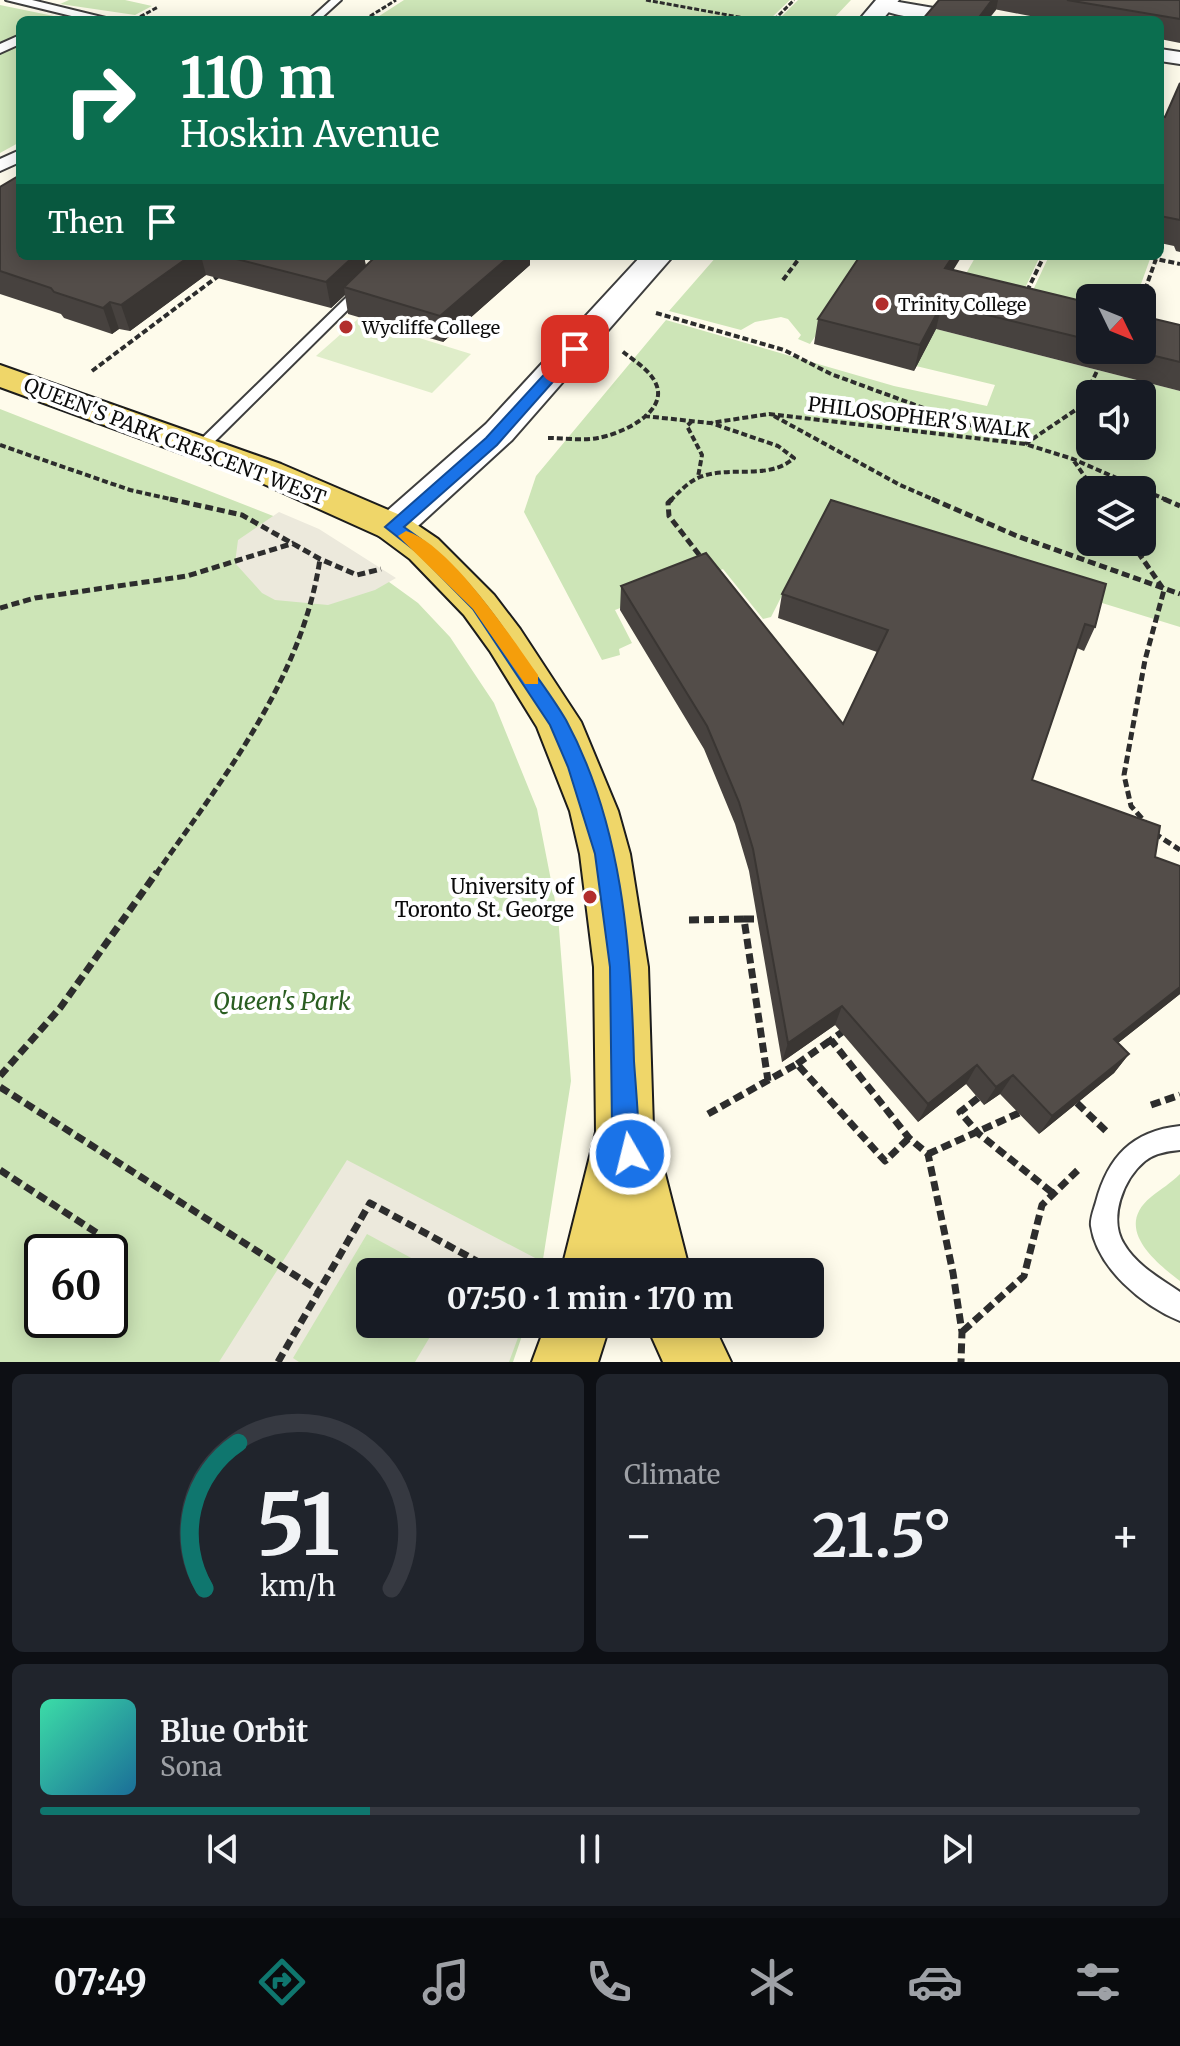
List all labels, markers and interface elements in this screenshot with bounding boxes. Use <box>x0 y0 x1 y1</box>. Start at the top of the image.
text: 110 m <box>180 43 335 113</box>
icon: right <box>48 48 152 152</box>
text: Hoskin Avenue <box>180 112 440 157</box>
icon: arrive <box>140 200 184 244</box>
text: Then <box>48 203 124 241</box>
north arrow <box>1076 284 1156 364</box>
map controls <box>1076 284 1156 556</box>
place label: Trinity College <box>898 293 1026 316</box>
marker: Trinity College <box>873 295 891 313</box>
pin <box>541 315 609 383</box>
place label: Wycliffe College <box>361 316 500 339</box>
marker: Wycliffe College <box>337 318 355 336</box>
icon: arrive <box>553 327 597 371</box>
street label: QUEEN'S PARK CRESCENT WEST <box>21 372 330 510</box>
button: sound <box>1076 380 1156 460</box>
street label: PHILOSOPHER'S WALK <box>806 391 1032 443</box>
button: layers <box>1076 476 1156 556</box>
place label: University of Toronto St. George <box>395 874 575 922</box>
marker: University of Toronto St. George <box>581 888 599 906</box>
park label: Queen's Park <box>213 986 351 1017</box>
position arrow <box>588 1112 672 1196</box>
speed limit sign: 60 <box>24 1234 128 1338</box>
text: 07:50 · 1 min · 170 m <box>447 1279 733 1317</box>
text: Climate <box>624 1458 720 1491</box>
text: 51 <box>256 1473 340 1578</box>
text: 21.5° <box>812 1498 952 1573</box>
text: − <box>624 1508 653 1563</box>
text: + <box>1111 1508 1140 1563</box>
text: km/h <box>260 1568 336 1604</box>
text: Blue Orbit <box>160 1712 308 1750</box>
text: Sona <box>160 1750 222 1783</box>
icon: previous <box>201 1827 245 1871</box>
icon: pause <box>568 1827 612 1871</box>
icon: next <box>935 1827 979 1871</box>
icon: directions <box>254 1954 310 2010</box>
icon: music <box>418 1954 474 2010</box>
icon: phone <box>581 1954 637 2010</box>
icon: climate <box>744 1954 800 2010</box>
icon: car <box>907 1954 963 2010</box>
icon: filters <box>1070 1954 1126 2010</box>
text: 07:49 <box>54 1960 147 2005</box>

